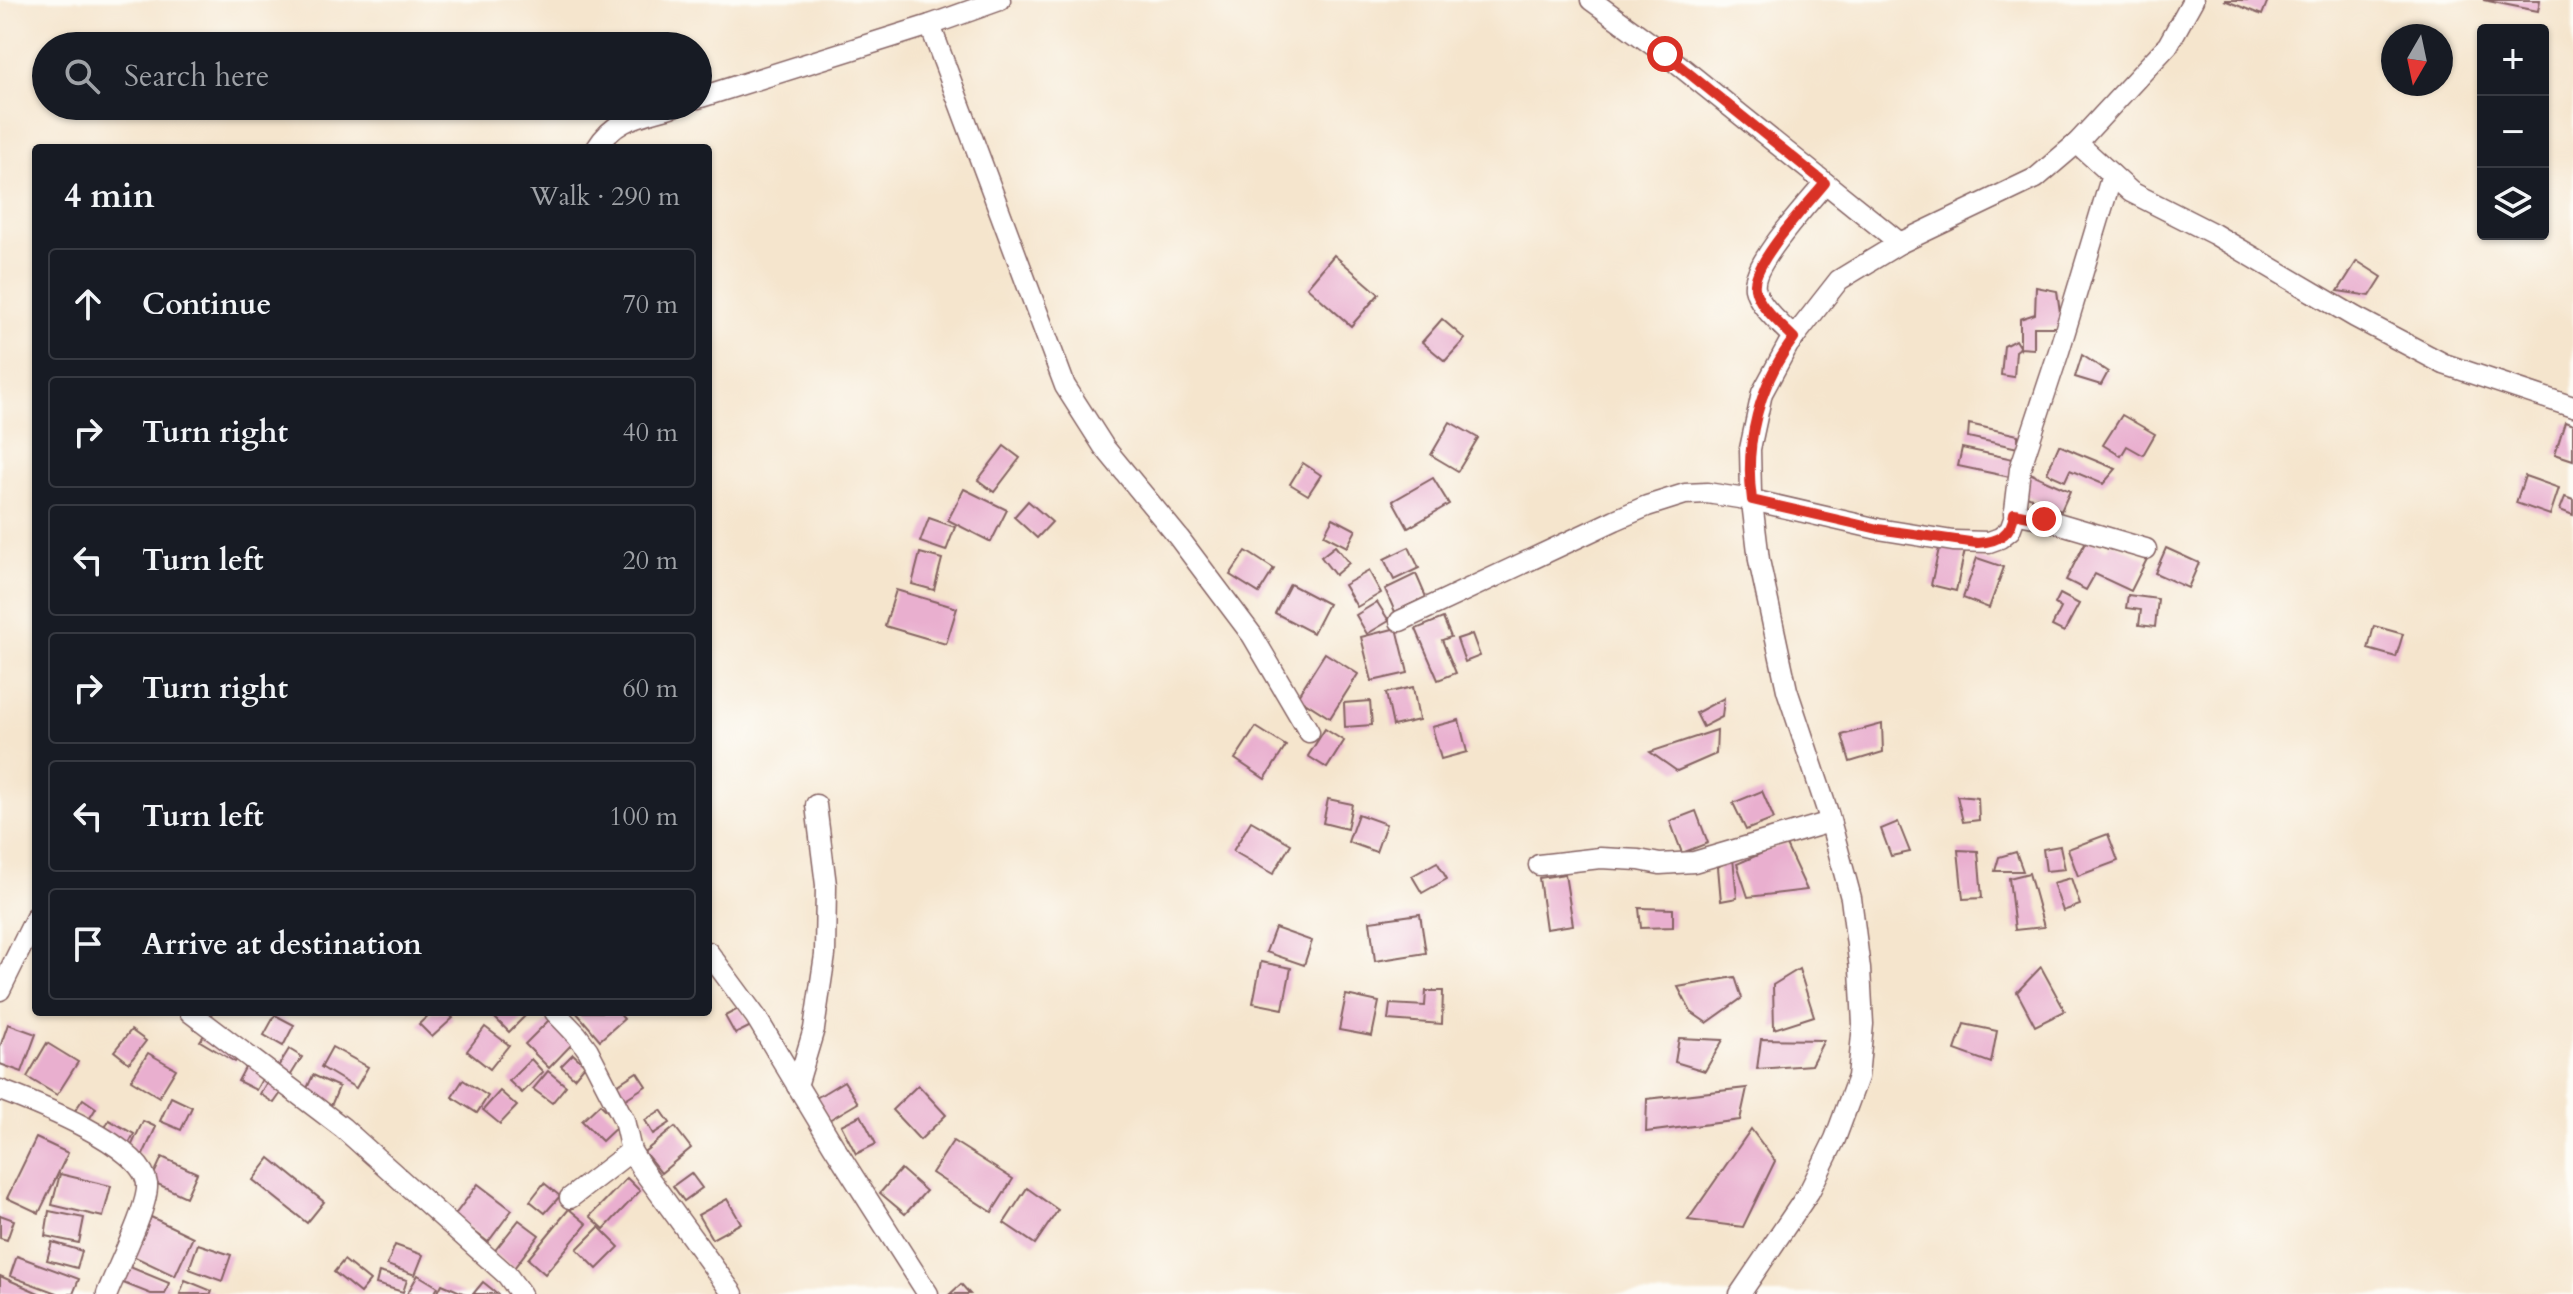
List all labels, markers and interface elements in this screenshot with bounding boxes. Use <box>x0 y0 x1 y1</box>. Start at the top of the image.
north arrow <box>2381 24 2453 96</box>
map controls <box>2477 24 2549 240</box>
button: + <box>2477 24 2549 96</box>
search box <box>32 32 712 120</box>
route start <box>1647 36 1683 72</box>
icon: search <box>60 54 104 98</box>
text: Search here <box>124 56 269 97</box>
button: − <box>2477 96 2549 168</box>
button: layers <box>2477 168 2549 240</box>
text: 4 min <box>64 173 155 219</box>
text: Walk · 290 m <box>530 179 680 214</box>
icon: ahead <box>66 282 110 326</box>
text: Continue <box>142 284 271 325</box>
text: 70 m <box>622 287 678 322</box>
icon: right <box>66 410 110 454</box>
text: Turn right <box>142 412 288 453</box>
text: 40 m <box>622 415 678 450</box>
route end <box>2026 501 2062 537</box>
icon: left <box>66 538 110 582</box>
text: Turn left <box>142 540 264 581</box>
text: 20 m <box>622 543 678 578</box>
icon: right <box>66 666 110 710</box>
text: Turn right <box>142 668 288 709</box>
text: 60 m <box>622 671 678 706</box>
icon: left <box>66 794 110 838</box>
text: Turn left <box>142 796 264 837</box>
text: 100 m <box>609 799 678 834</box>
icon: arrive <box>66 922 110 966</box>
text: Arrive at destination <box>142 924 422 965</box>

